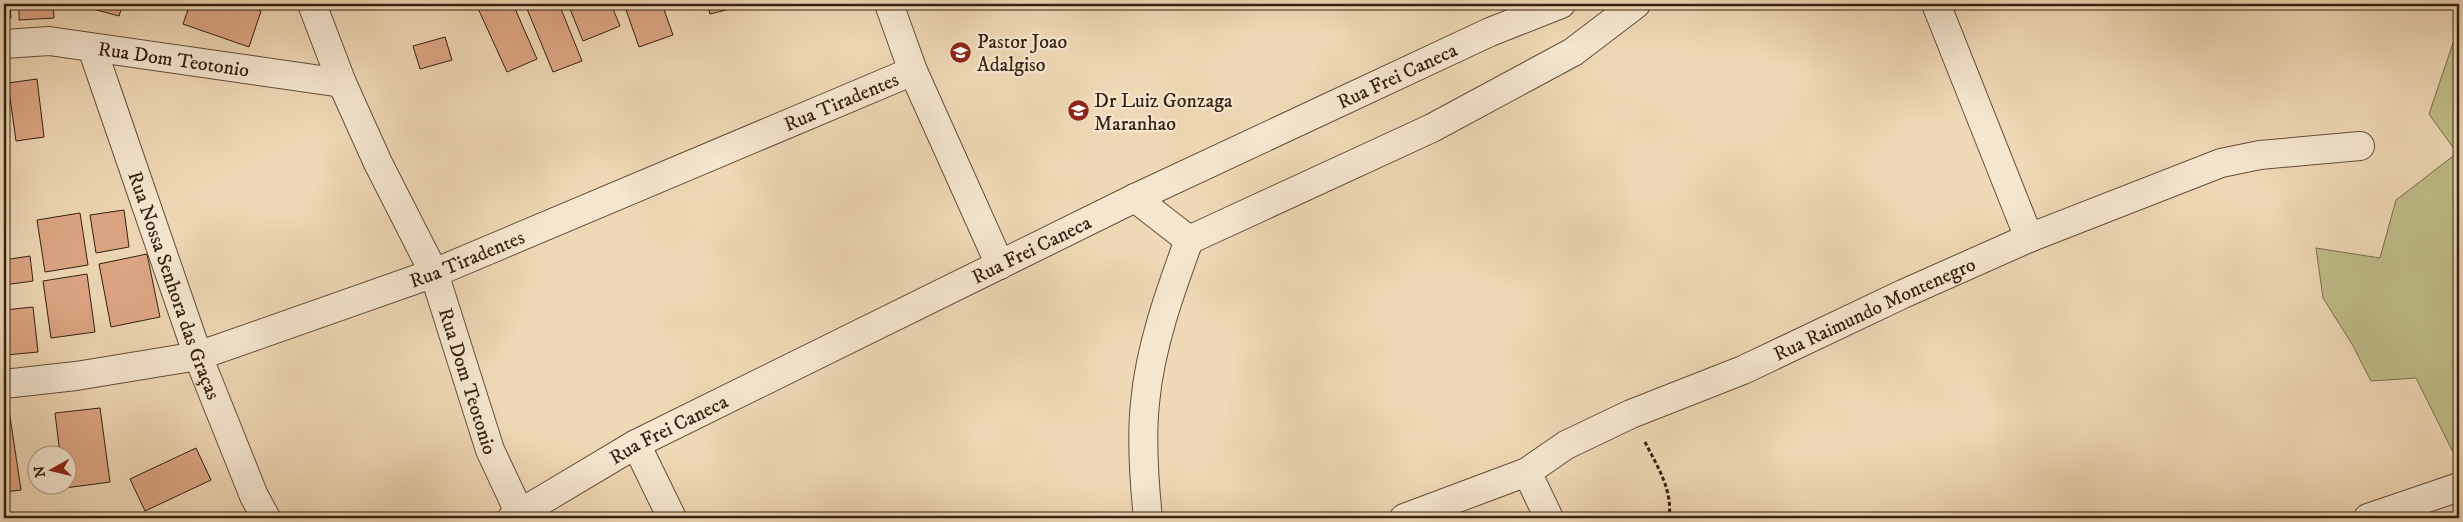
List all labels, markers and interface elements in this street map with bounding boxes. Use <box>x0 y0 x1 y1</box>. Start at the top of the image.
place label: Pastor Joao Adalgiso <box>977 30 1067 78</box>
street label: Rua Dom Teotonio <box>96 37 251 84</box>
street label: Rua Frei Caneca <box>1334 38 1462 116</box>
school or university icon: Pastor Joao Adalgiso <box>949 40 973 64</box>
street label: Rua Tiradentes <box>781 67 903 138</box>
place label: Dr Luiz Gonzaga Maranhao <box>1094 89 1233 137</box>
school or university icon: Dr Luiz Gonzaga Maranhao <box>1066 99 1090 123</box>
street label: Rua Nossa Senhora das Graças <box>121 168 225 404</box>
street label: Rua Frei Caneca <box>968 210 1096 290</box>
street label: Rua Tiradentes <box>407 225 529 295</box>
street label: Rua Raimundo Montenegro <box>1770 252 1980 368</box>
street label: Rua Dom Teotonio <box>432 305 502 458</box>
street label: Rua Frei Caneca <box>605 389 733 471</box>
north arrow <box>28 444 78 494</box>
text: N <box>30 464 50 479</box>

